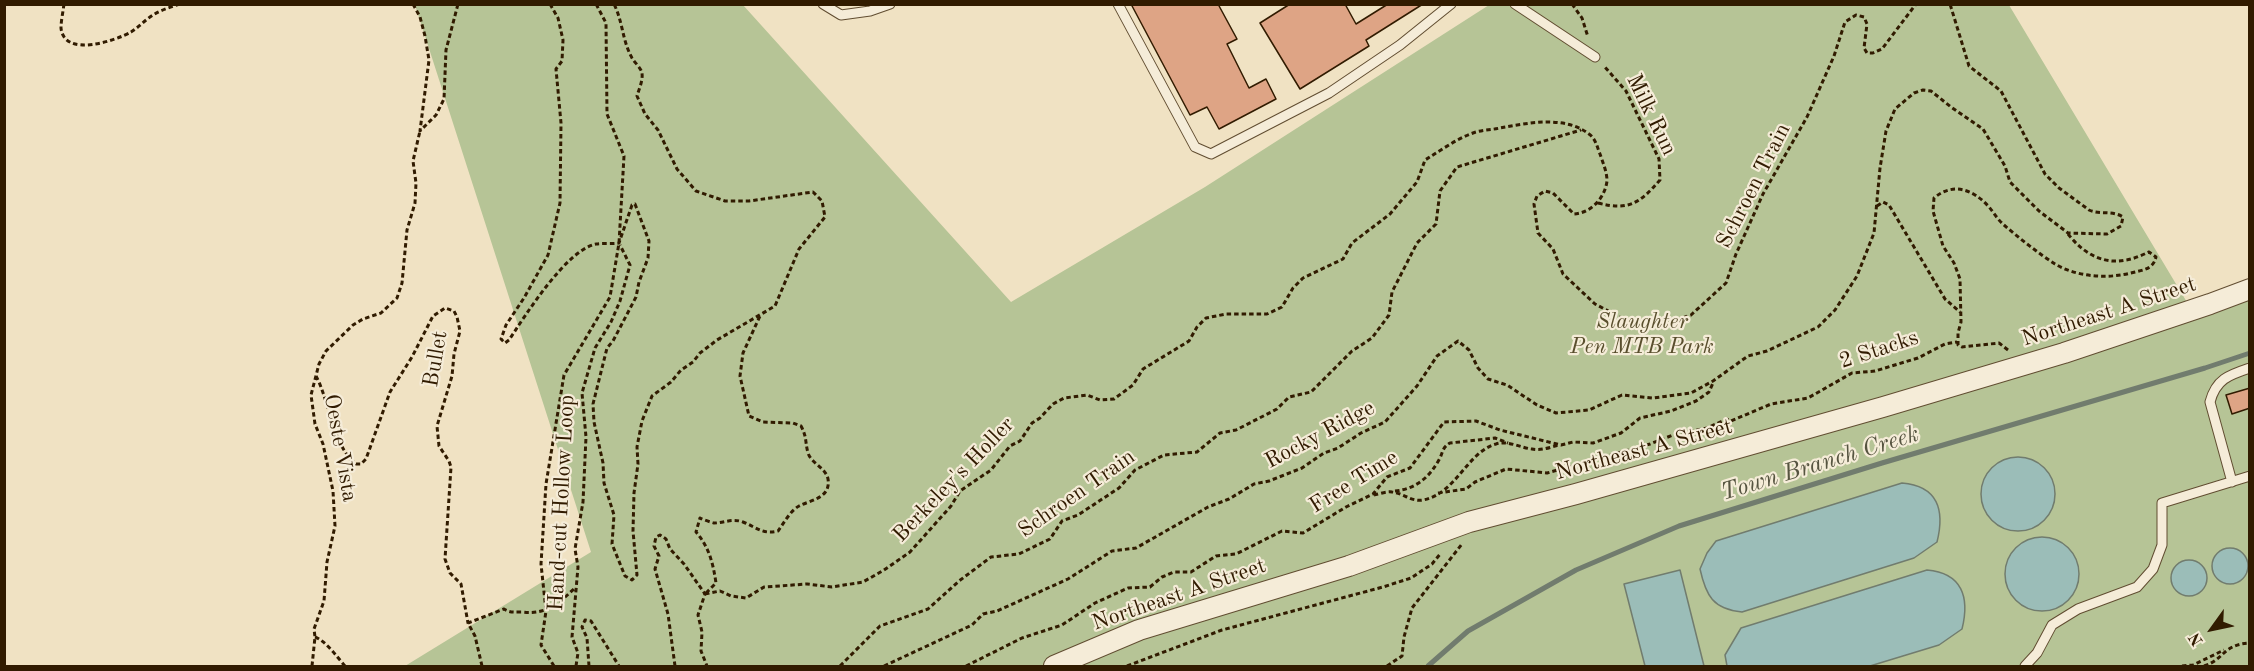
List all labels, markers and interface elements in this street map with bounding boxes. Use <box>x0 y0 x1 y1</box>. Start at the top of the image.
street label: Milk Run <box>1620 70 1682 160</box>
street label: Schroen Train <box>1711 119 1797 253</box>
street label: Northeast A Street <box>2018 271 2200 353</box>
park label: Slaughter Pen MTB Park <box>1570 309 1714 360</box>
street label: 2 Stacks <box>1836 325 1922 375</box>
street label: Bullet <box>418 329 454 389</box>
street label: Oeste Vista <box>318 392 362 504</box>
street label: Hand-cut Hollow Loop <box>543 394 581 612</box>
street label: Rocky Ridge <box>1261 395 1379 475</box>
street label: Berkeley's Holler <box>888 412 1020 548</box>
street label: Northeast A Street <box>1553 414 1735 486</box>
water label: Town Branch Creek <box>1717 420 1923 508</box>
street label: Schroen Train <box>1013 444 1141 544</box>
street label: Free Time <box>1305 444 1403 520</box>
street label: Northeast A Street <box>1089 553 1269 637</box>
north arrow <box>2182 599 2242 659</box>
text: N <box>2187 629 2207 648</box>

